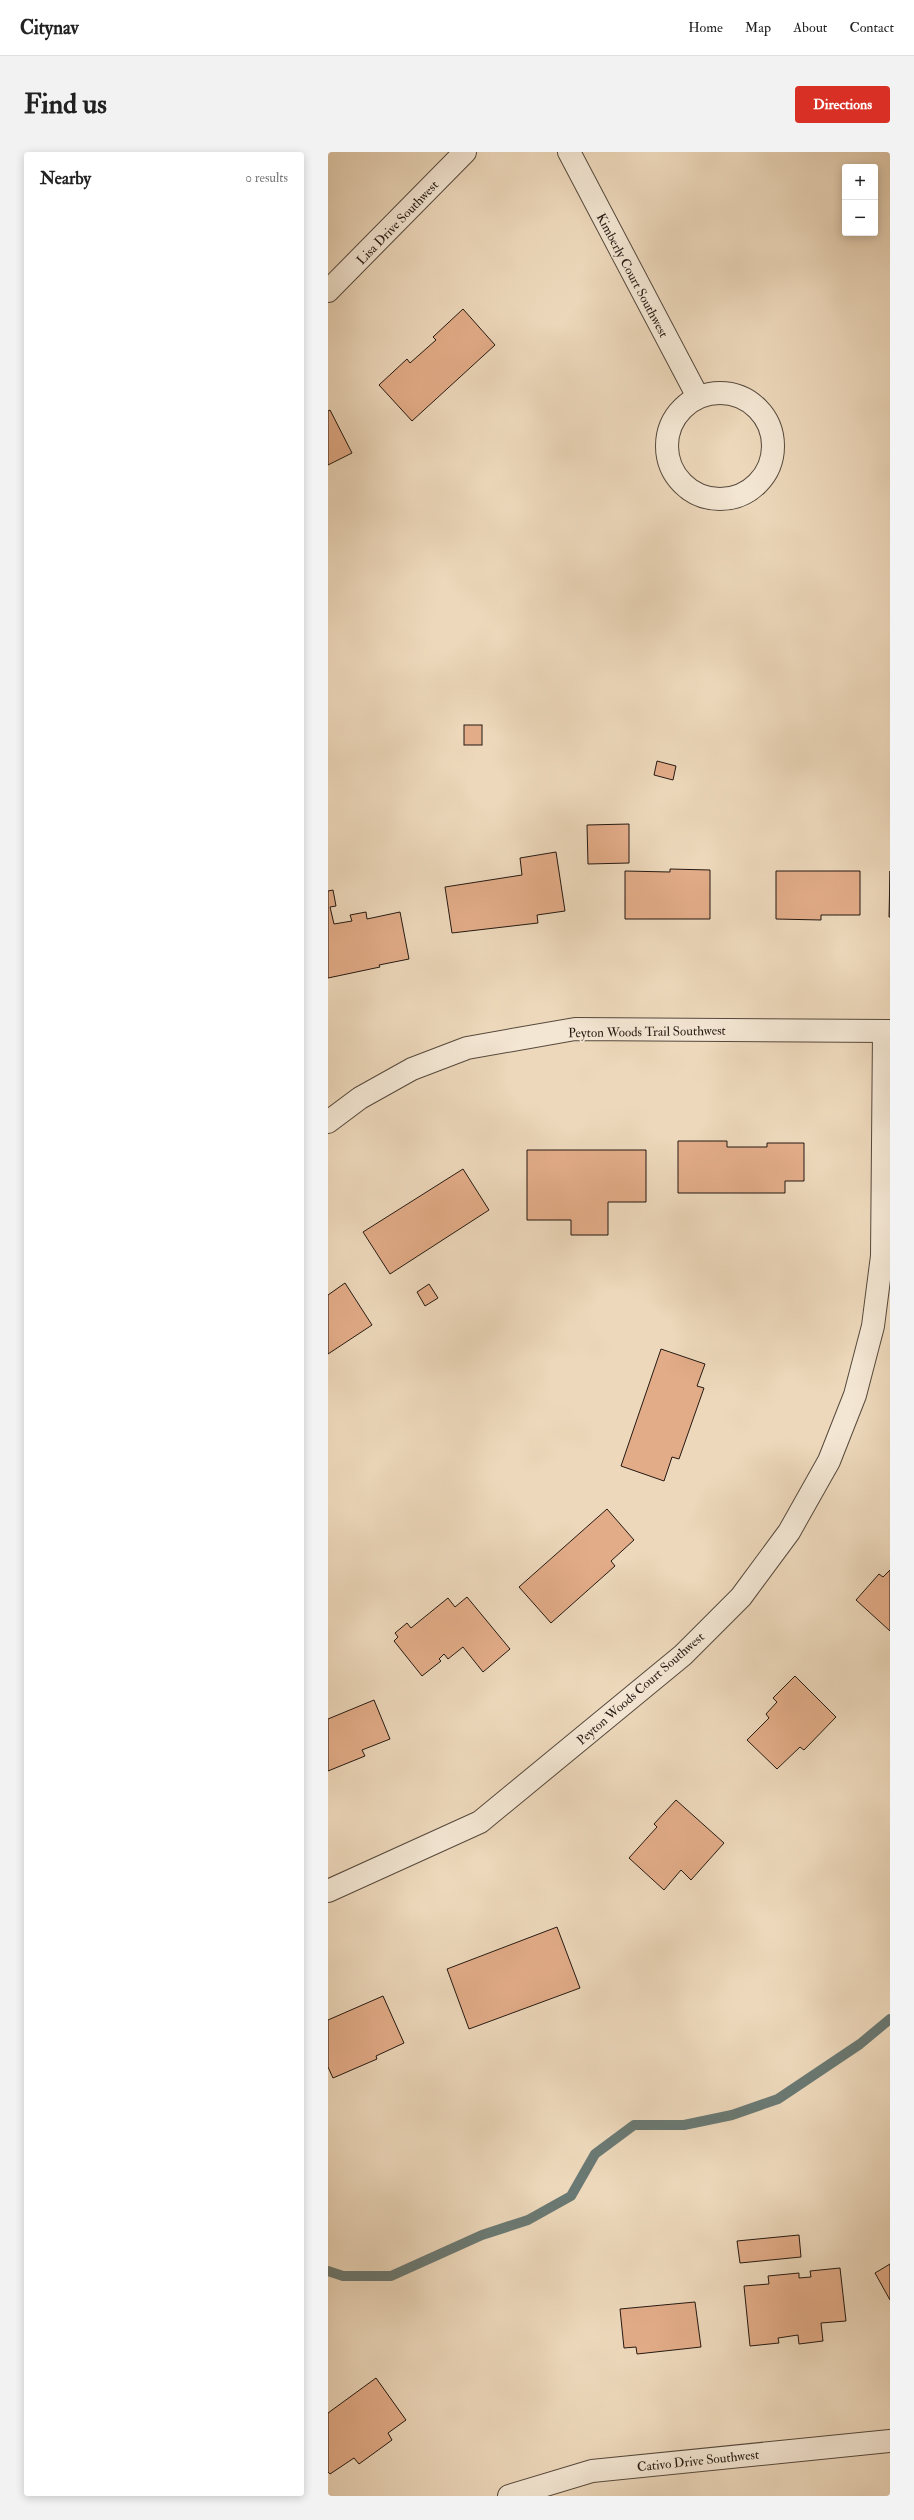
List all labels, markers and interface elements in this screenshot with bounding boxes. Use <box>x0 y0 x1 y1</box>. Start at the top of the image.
text: Citynav <box>20 16 79 40</box>
text: Home <box>688 19 723 36</box>
text: Map <box>745 19 771 36</box>
text: About <box>793 19 827 36</box>
text: Contact <box>849 19 894 36</box>
button: Directions <box>795 86 890 123</box>
text: Find us <box>24 87 107 122</box>
map controls <box>842 164 878 236</box>
button: + <box>842 164 878 200</box>
text: Nearby <box>40 168 91 189</box>
text: 0 results <box>245 170 288 186</box>
street label: Lisa Drive Southwest <box>353 177 442 268</box>
button: − <box>842 200 878 236</box>
street label: Kimberly Court Southwest <box>592 211 672 341</box>
street label: Peyton Woods Trail Southwest <box>568 1023 726 1042</box>
street label: Peyton Woods Court Southwest <box>574 1629 708 1749</box>
street label: Cativo Drive Southwest <box>636 2447 760 2475</box>

